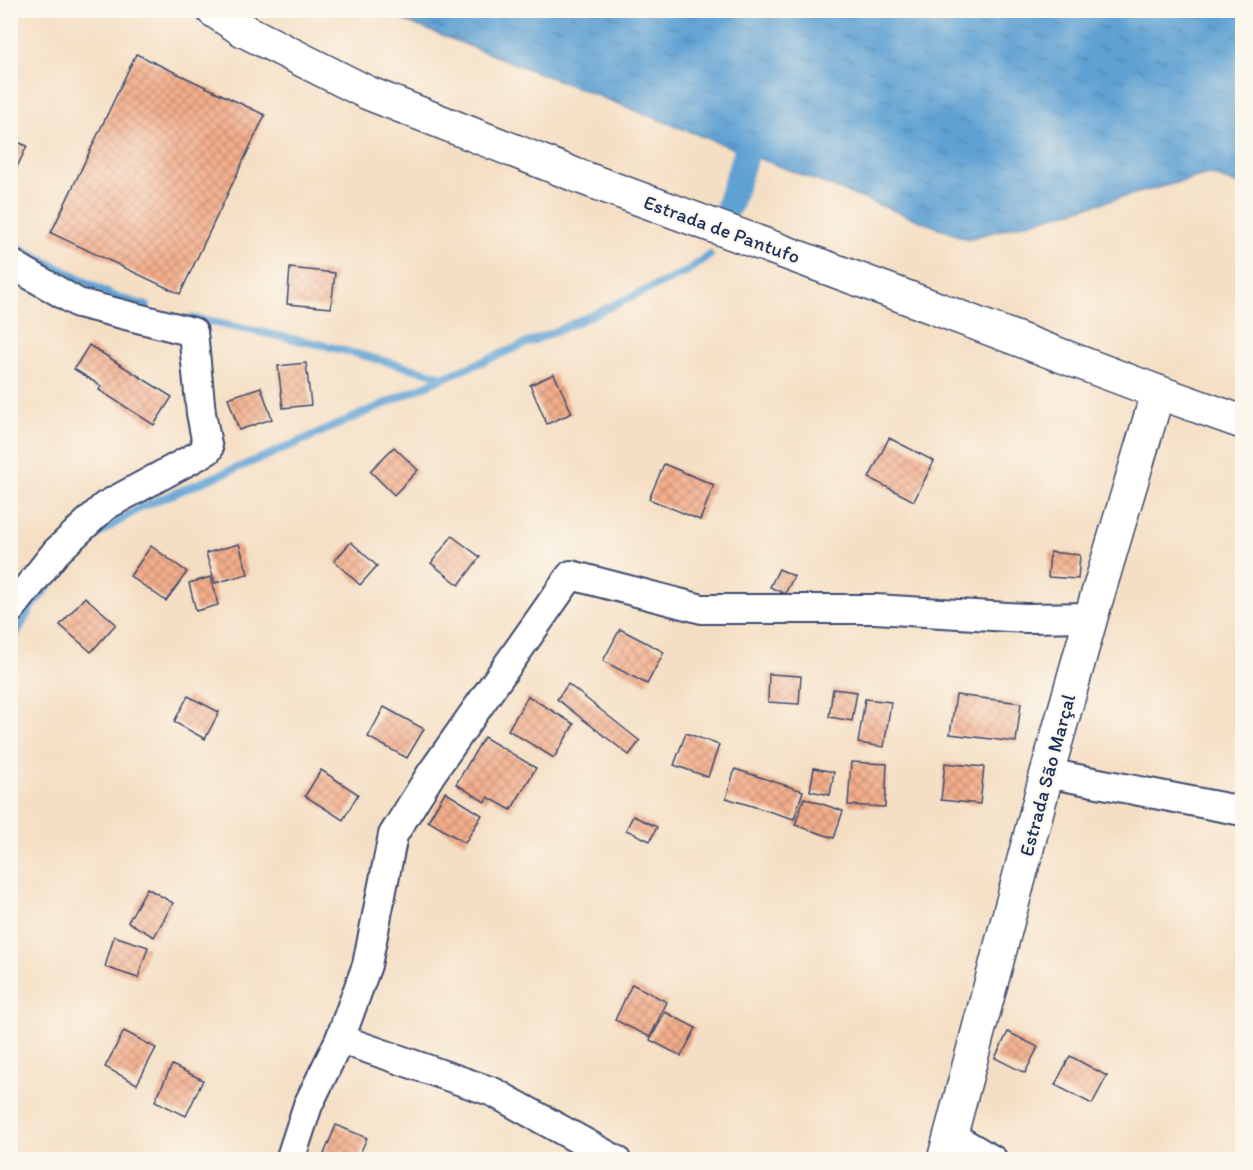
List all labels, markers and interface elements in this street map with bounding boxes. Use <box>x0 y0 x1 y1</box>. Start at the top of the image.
street label: Estrada de Pantufo <box>641 190 803 268</box>
street label: Estrada São Marçal <box>1014 691 1080 859</box>

